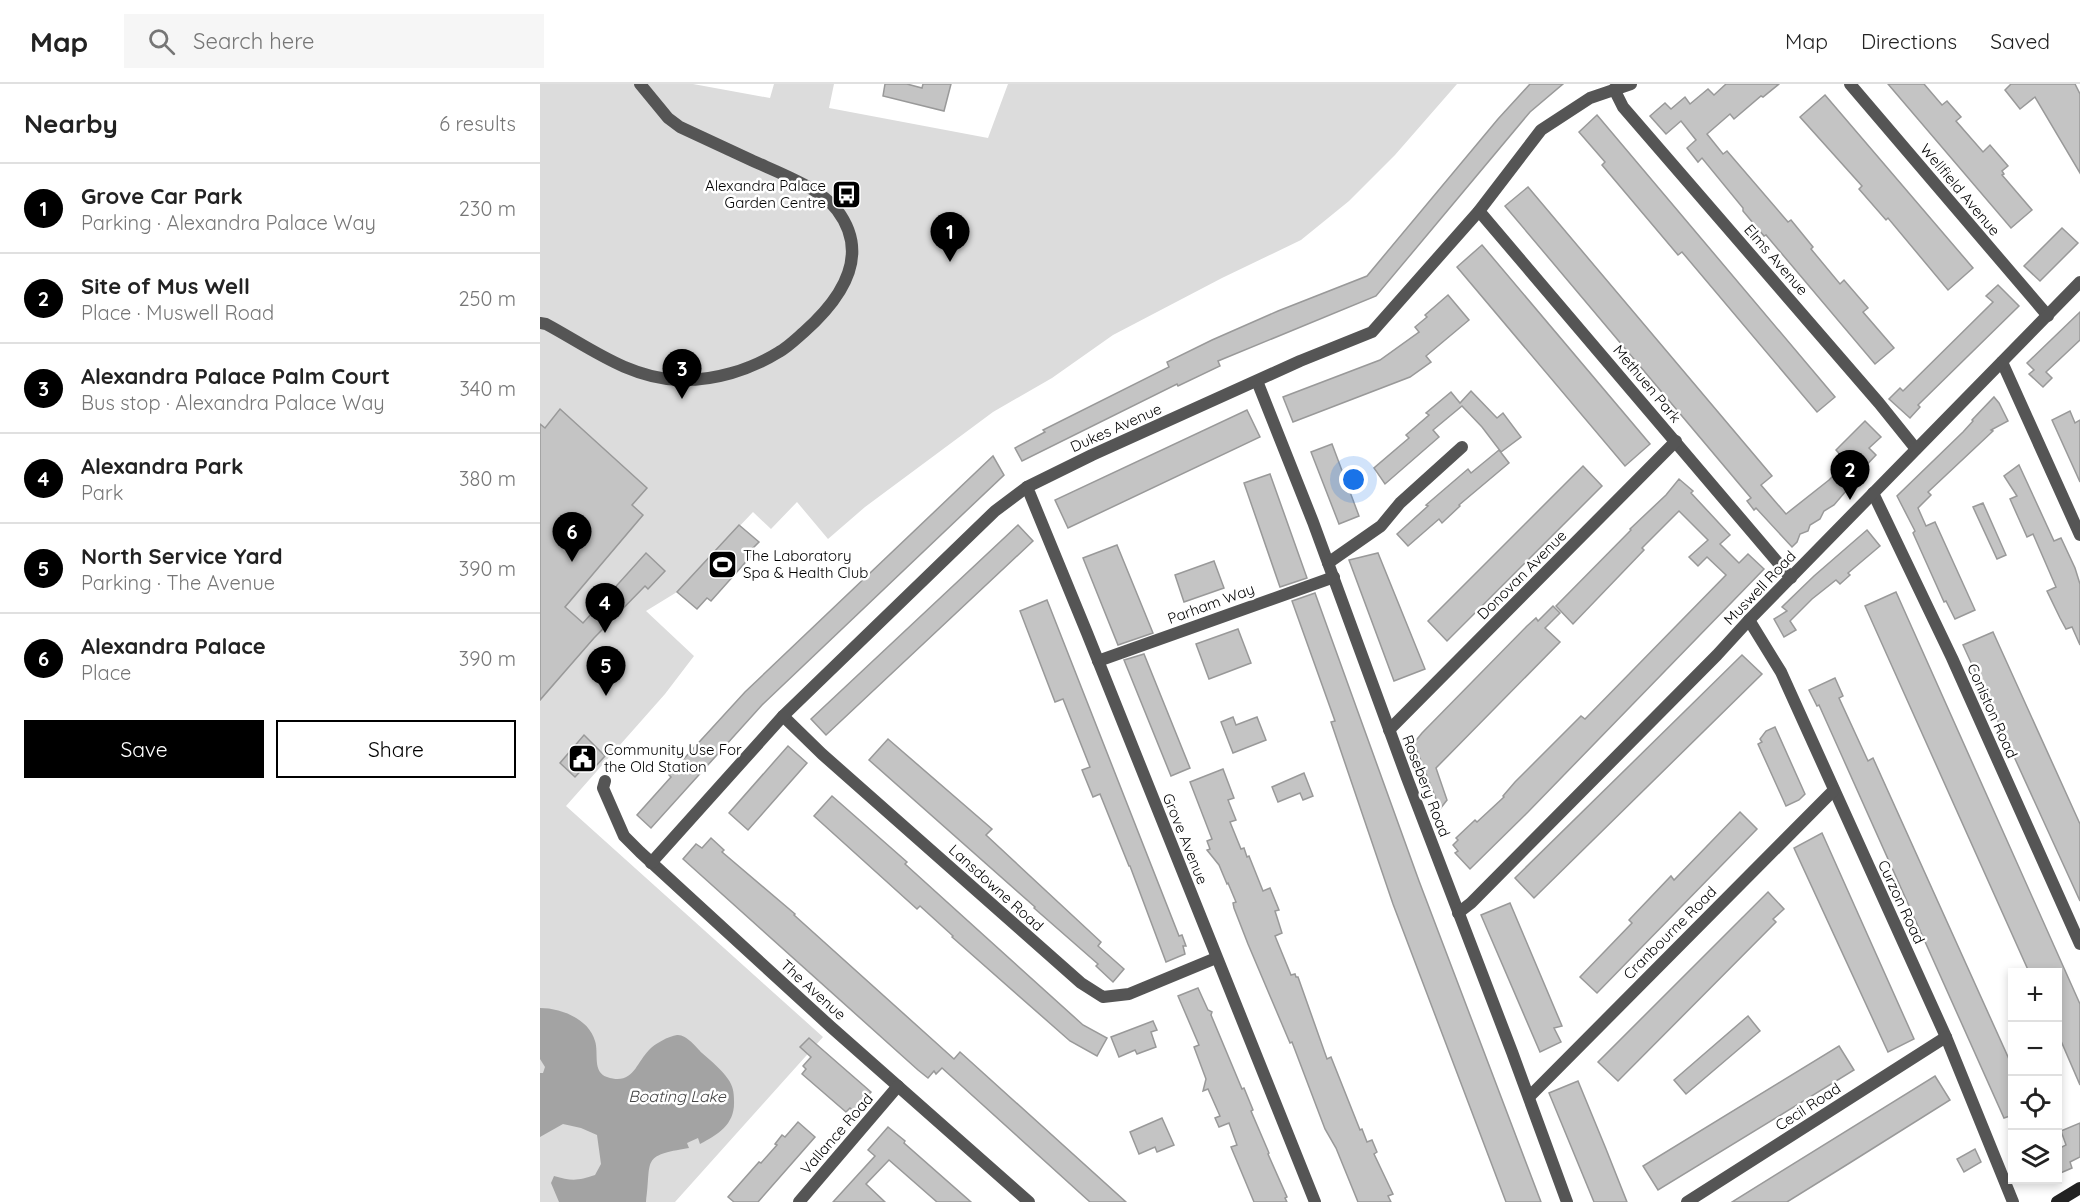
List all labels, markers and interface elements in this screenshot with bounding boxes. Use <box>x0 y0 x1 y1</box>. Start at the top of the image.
search box <box>124 14 544 68</box>
text: Map <box>30 24 88 59</box>
icon: search <box>145 25 178 58</box>
text: Search here <box>193 27 315 55</box>
text: Map <box>1785 28 1828 54</box>
text: Directions <box>1861 28 1957 54</box>
text: Saved <box>1990 28 2050 54</box>
text: Nearby <box>24 107 118 140</box>
text: 6 results <box>439 111 516 136</box>
street label: Wellfield Avenue <box>1916 140 2004 240</box>
place label: Alexandra Palace Garden Centre <box>705 176 826 212</box>
bus stop icon: Alexandra Palace Garden Centre <box>831 179 863 211</box>
text: Grove Car Park <box>81 182 243 210</box>
text: 1 <box>40 196 47 221</box>
text: 230 m <box>459 196 516 221</box>
text: Parking · Alexandra Palace Way <box>81 210 376 235</box>
pin: 1 <box>930 212 970 262</box>
street label: Elms Avenue <box>1740 220 1812 299</box>
text: Site of Mus Well <box>81 272 250 300</box>
text: 2 <box>38 286 49 311</box>
text: 250 m <box>458 286 516 311</box>
text: Place · Muswell Road <box>81 300 274 325</box>
street label: Methuen Park <box>1609 341 1686 427</box>
pin: 3 <box>662 350 702 399</box>
text: Alexandra Palace Palm Court <box>81 362 390 390</box>
text: 3 <box>38 376 49 401</box>
text: 340 m <box>459 376 516 401</box>
text: Bus stop · Alexandra Palace Way <box>81 390 385 415</box>
street label: Dukes Avenue <box>1067 399 1164 456</box>
pin: 2 <box>1830 450 1870 500</box>
text: Alexandra Park <box>81 452 244 480</box>
your location <box>1339 465 1368 494</box>
text: 4 <box>38 466 49 491</box>
text: 380 m <box>459 466 516 491</box>
text: Park <box>81 480 123 505</box>
pin: 6 <box>552 512 591 562</box>
street label: Donovan Avenue <box>1473 526 1570 623</box>
text: North Service Yard <box>81 542 283 570</box>
place label: The Laboratory Spa & Health Club <box>743 546 868 582</box>
street label: Muswell Road <box>1719 547 1800 629</box>
sports icon: The Laboratory Spa & Health Club <box>706 549 738 581</box>
text: 5 <box>38 556 49 581</box>
text: 390 m <box>459 556 516 581</box>
text: Parking · The Avenue <box>81 570 275 595</box>
street label: Parham Way <box>1165 579 1257 628</box>
pin: 4 <box>586 584 624 633</box>
text: Alexandra Palace <box>81 632 266 660</box>
text: 6 <box>38 646 49 671</box>
text: 390 m <box>459 646 516 671</box>
pin: 5 <box>586 646 626 696</box>
text: Place <box>81 660 131 685</box>
street label: Coniston Road <box>1963 660 2022 761</box>
button: Save <box>24 720 264 778</box>
button: Share <box>276 720 516 778</box>
street label: Rosebery Road <box>1398 732 1455 840</box>
place label: Community Use For the Old Station <box>604 740 742 776</box>
public building icon: Community Use For the Old Station <box>567 743 599 775</box>
street label: Grove Avenue <box>1159 790 1212 887</box>
street label: Lansdowne Road <box>945 840 1048 935</box>
street label: Curzon Road <box>1874 857 1929 947</box>
street label: Cranbourne Road <box>1619 882 1720 983</box>
street label: The Avenue <box>777 955 850 1024</box>
map controls <box>2008 968 2062 1184</box>
button: + <box>2008 968 2062 1022</box>
button: − <box>2008 1022 2062 1076</box>
button: locate <box>2008 1076 2062 1130</box>
street label: Cecil Road <box>1772 1078 1844 1135</box>
water label: Boating Lake <box>628 1086 727 1106</box>
street label: Vallance Road <box>796 1089 877 1178</box>
button: layers <box>2008 1130 2062 1184</box>

